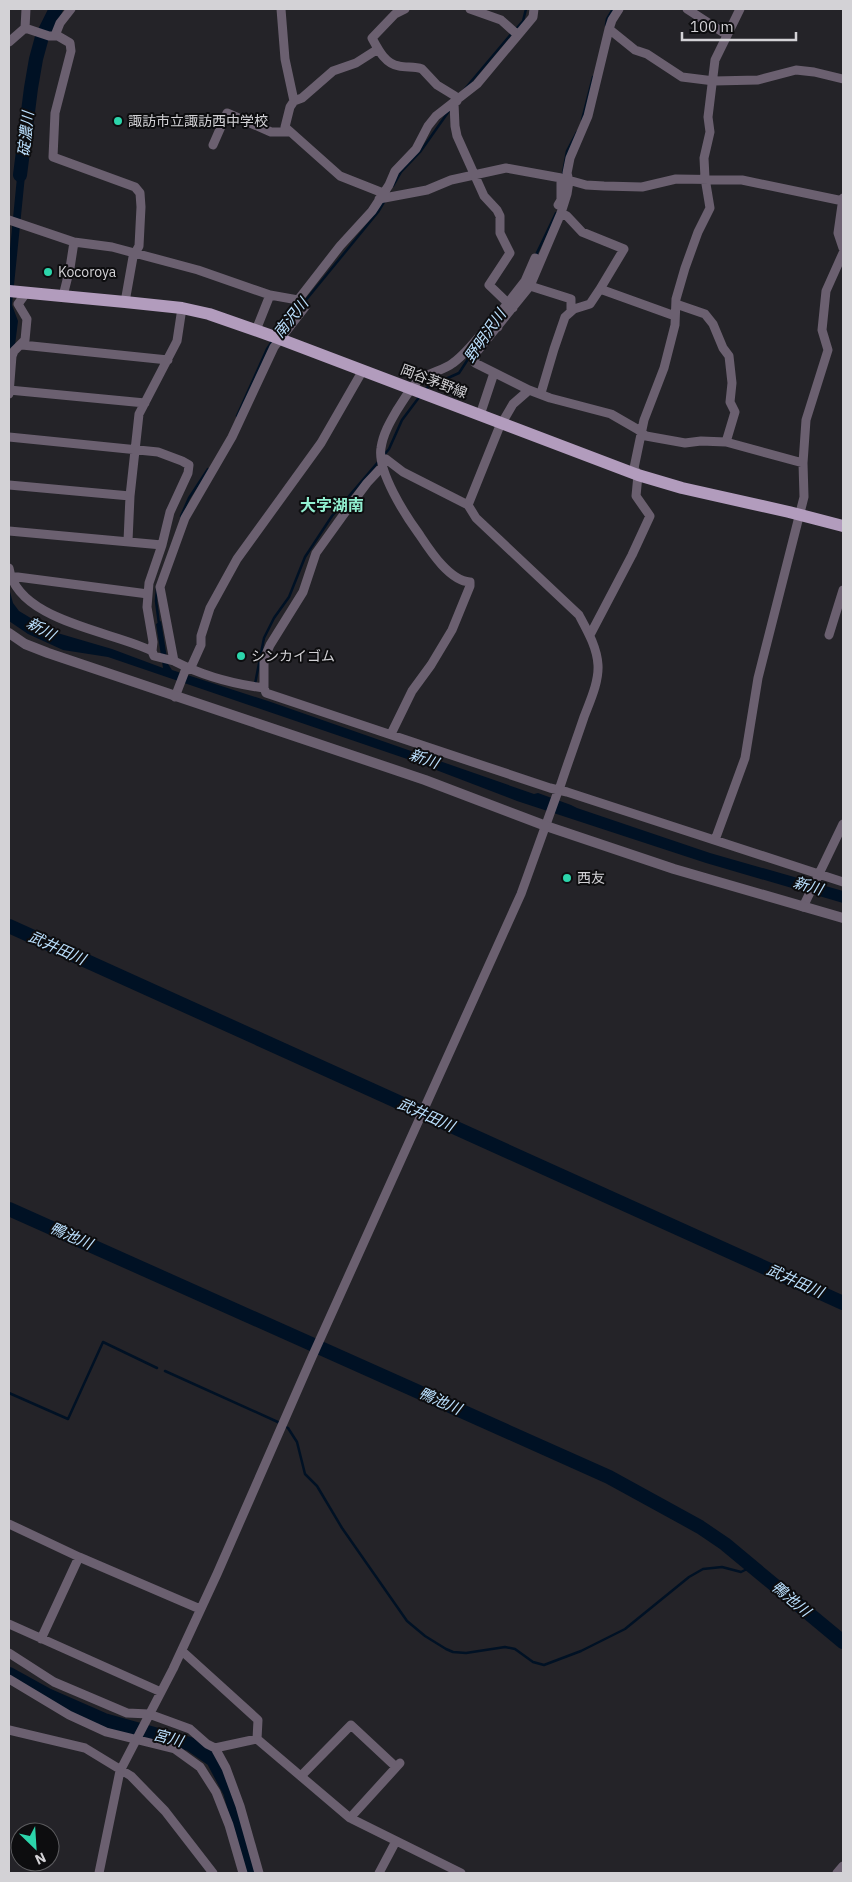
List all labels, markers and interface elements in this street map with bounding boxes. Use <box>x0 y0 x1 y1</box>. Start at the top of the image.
scale bar <box>682 10 796 42</box>
text: 100 m <box>690 17 734 36</box>
water label: 碇濃川 <box>14 109 38 157</box>
place label: 諏訪市立諏訪西中学校 <box>128 112 268 130</box>
marker: 諏訪市立諏訪西中学校 <box>112 115 124 127</box>
place label: Kocoroya <box>58 263 117 281</box>
marker: Kocoroya <box>42 266 54 278</box>
water label: 南沢川 <box>269 293 313 341</box>
water label: 野明沢川 <box>460 304 511 366</box>
street label: 岡谷茅野線 <box>398 360 470 402</box>
district label: 大字湖南 <box>300 495 364 515</box>
water label: 新川 <box>24 613 61 645</box>
place label: シンカイゴム <box>251 647 335 665</box>
marker: シンカイゴム <box>235 650 247 662</box>
water label: 新川 <box>407 745 443 773</box>
place label: 西友 <box>577 869 605 887</box>
marker: 西友 <box>561 872 573 884</box>
water label: 新川 <box>791 872 827 899</box>
water label: 武井田川 <box>26 927 90 969</box>
water label: 武井田川 <box>395 1094 459 1136</box>
water label: 鴨池川 <box>47 1218 97 1254</box>
water label: 武井田川 <box>764 1260 828 1302</box>
water label: 鴨池川 <box>416 1383 466 1419</box>
water label: 鴨池川 <box>768 1577 816 1622</box>
water label: 宮川 <box>151 1724 187 1751</box>
north arrow <box>10 1822 60 1872</box>
text: N <box>32 1848 49 1869</box>

